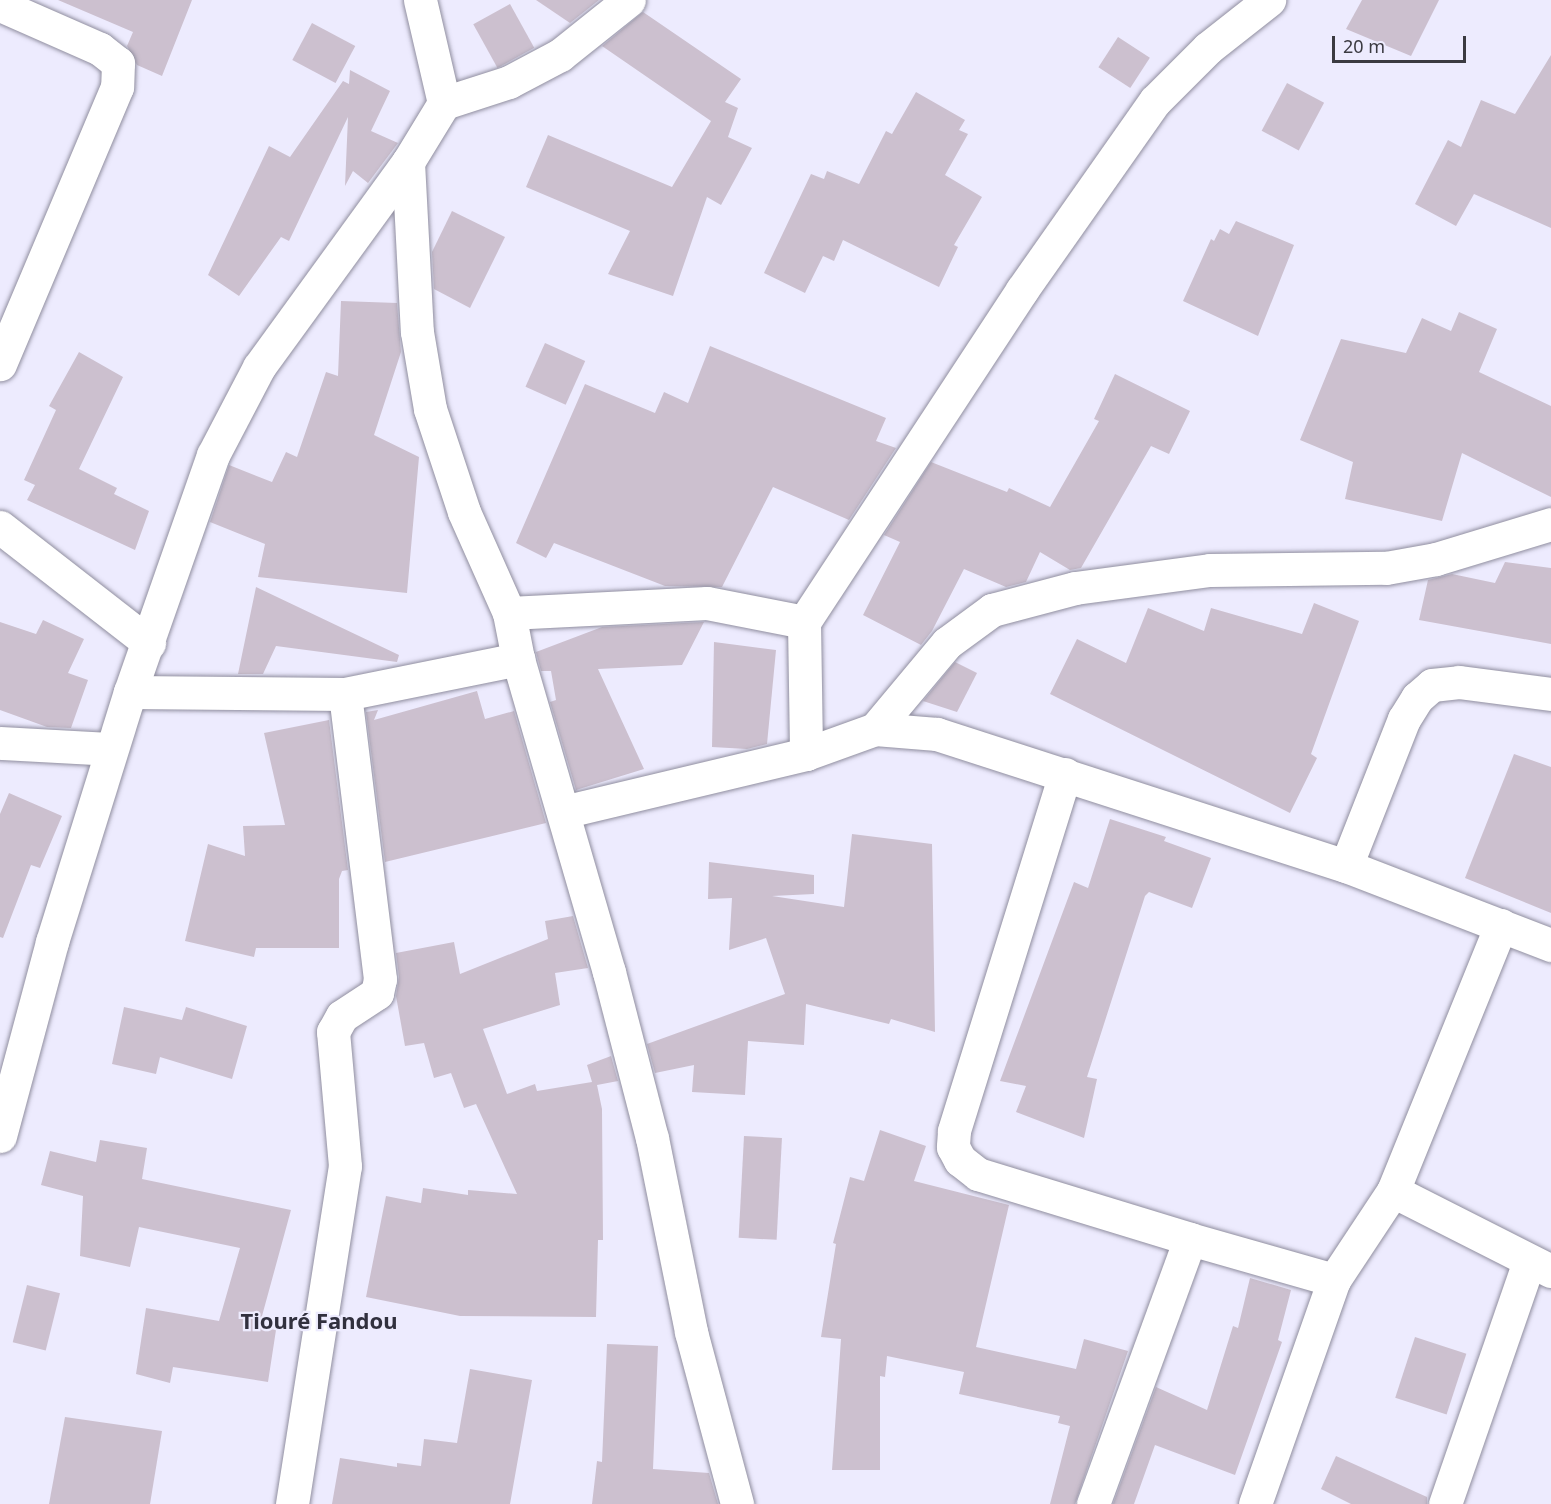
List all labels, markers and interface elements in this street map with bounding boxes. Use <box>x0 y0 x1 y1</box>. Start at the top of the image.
scale bar <box>1335 24 1468 62</box>
text: 20 m <box>1343 34 1385 58</box>
district label: Tiouré Fandou <box>240 1308 398 1334</box>

